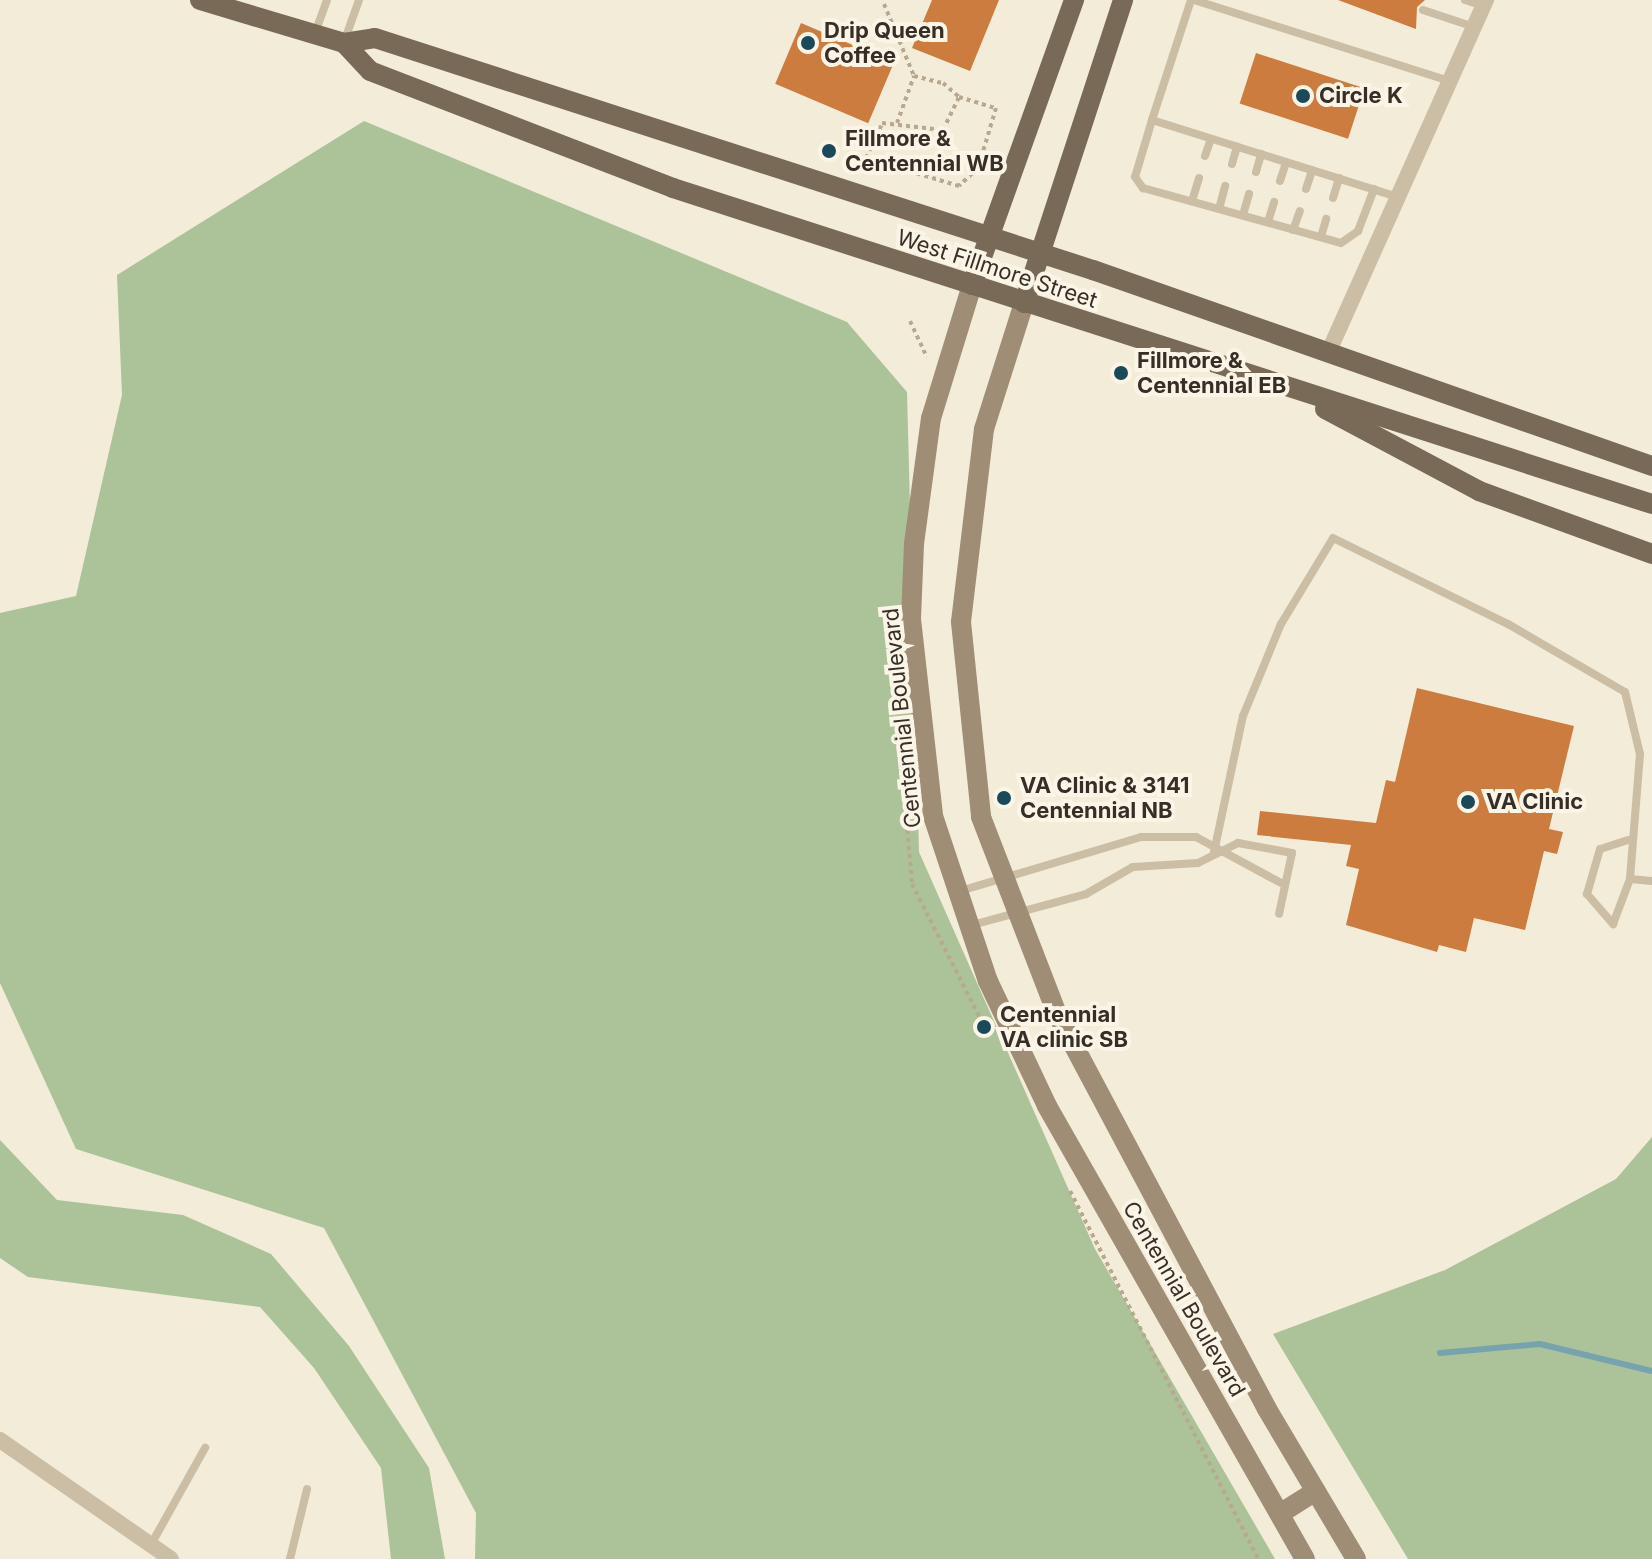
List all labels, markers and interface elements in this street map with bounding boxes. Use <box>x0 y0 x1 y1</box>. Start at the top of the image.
place label: Drip Queen Coffee <box>824 17 945 68</box>
marker: Drip Queen Coffee <box>799 34 817 52</box>
place label: Circle K <box>1319 83 1403 109</box>
marker: Circle K <box>1294 87 1312 105</box>
place label: Fillmore & Centennial WB <box>845 125 1004 176</box>
marker: Fillmore & Centennial WB <box>820 142 838 160</box>
street label: West Fillmore Street <box>894 224 1100 314</box>
place label: Fillmore & Centennial EB <box>1137 347 1286 398</box>
marker: Fillmore & Centennial EB <box>1112 364 1130 382</box>
street label: Centennial Boulevard <box>877 607 927 829</box>
place label: VA Clinic & 3141 Centennial NB <box>1020 772 1190 824</box>
marker: VA Clinic & 3141 Centennial NB <box>995 789 1013 807</box>
place label: VA Clinic <box>1486 789 1583 815</box>
marker: VA Clinic <box>1457 791 1479 813</box>
place label: Centennial VA clinic SB <box>1000 1001 1128 1052</box>
marker: Centennial VA clinic SB <box>975 1018 993 1036</box>
street label: Centennial Boulevard <box>1117 1197 1251 1401</box>

